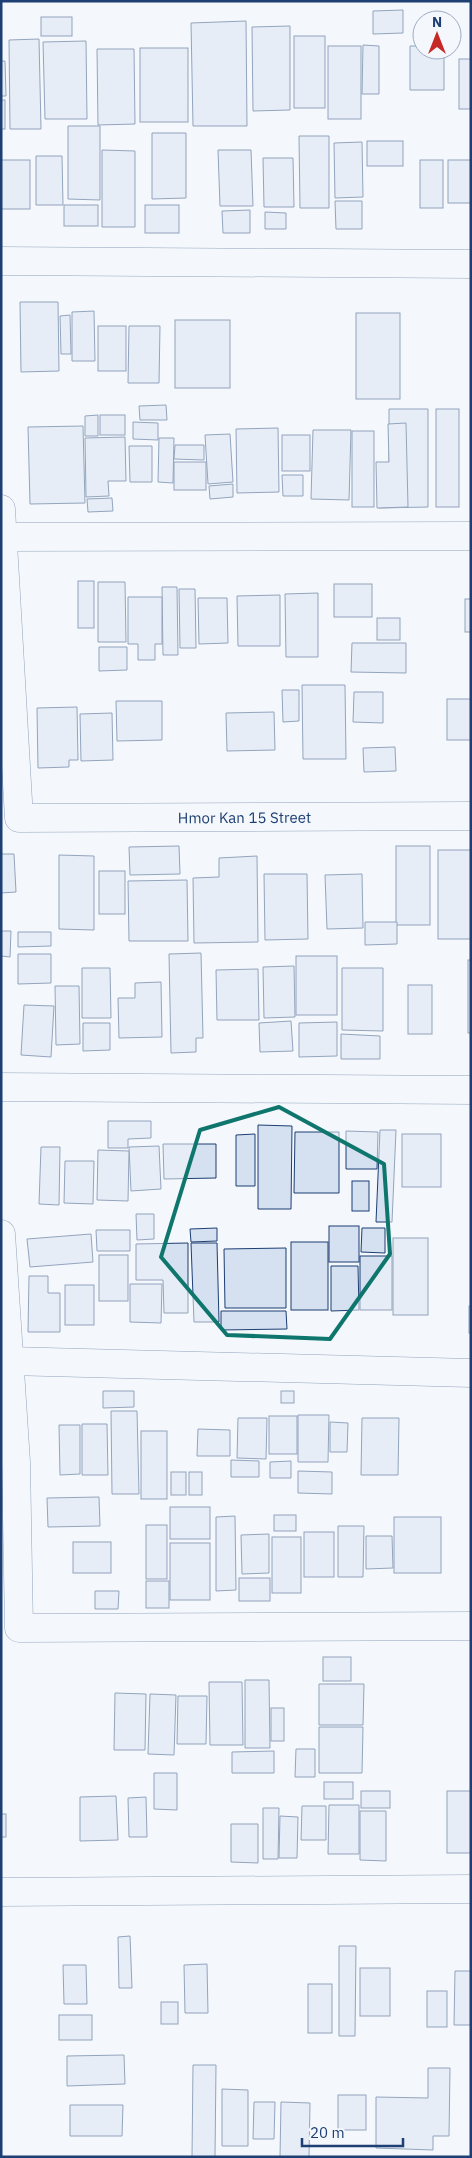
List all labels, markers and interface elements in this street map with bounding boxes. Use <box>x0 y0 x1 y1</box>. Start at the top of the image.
north arrow <box>412 10 462 60</box>
text: N <box>432 13 442 31</box>
street label: Hmor Kan 15 Street <box>178 807 311 827</box>
scale bar <box>302 2116 403 2148</box>
text: 20 m <box>310 2123 345 2142</box>

